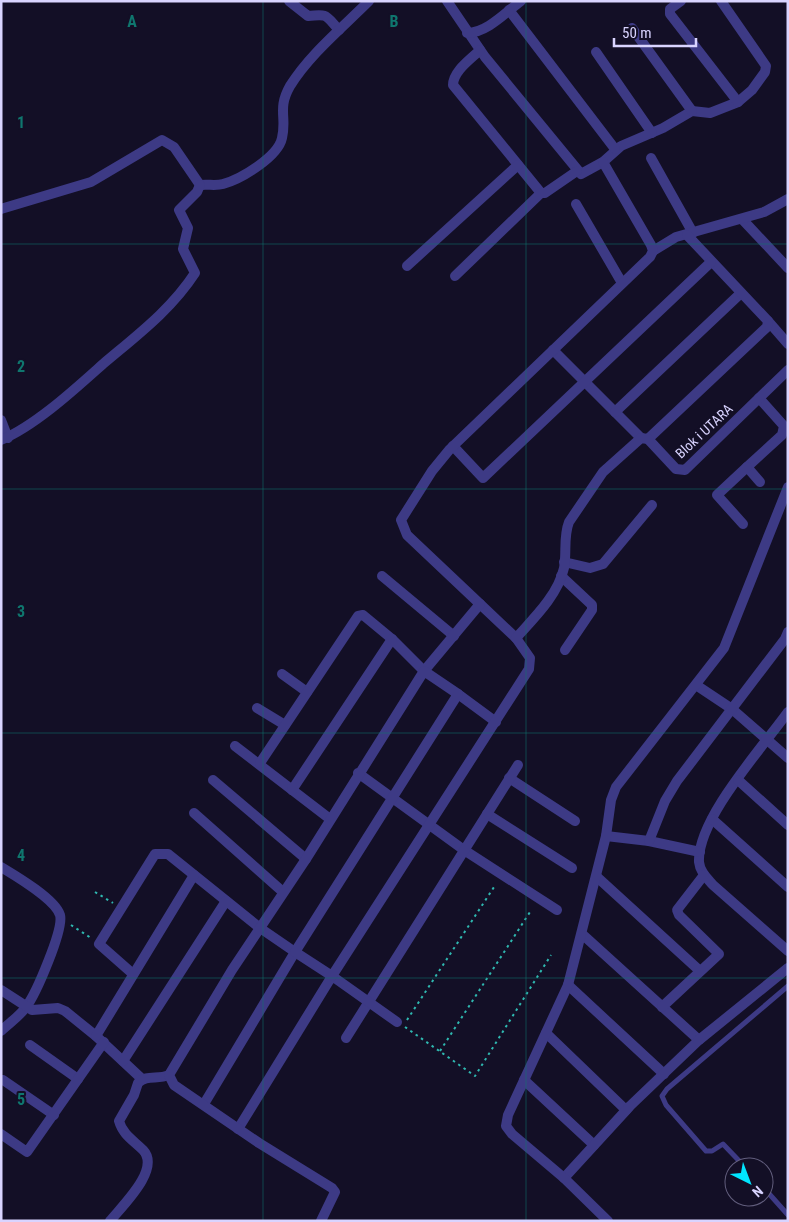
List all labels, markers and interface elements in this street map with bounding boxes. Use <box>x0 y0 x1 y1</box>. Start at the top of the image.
text: A <box>127 12 137 31</box>
text: B <box>390 12 399 31</box>
scale bar <box>614 15 696 47</box>
text: 50 m <box>622 24 652 42</box>
text: 1 <box>17 113 25 132</box>
text: 2 <box>17 357 25 376</box>
street label: Blok i UTARA <box>672 401 736 461</box>
text: 3 <box>17 602 25 621</box>
text: 4 <box>17 846 25 865</box>
text: 5 <box>17 1090 25 1109</box>
north arrow <box>724 1157 774 1207</box>
text: N <box>749 1183 766 1200</box>

